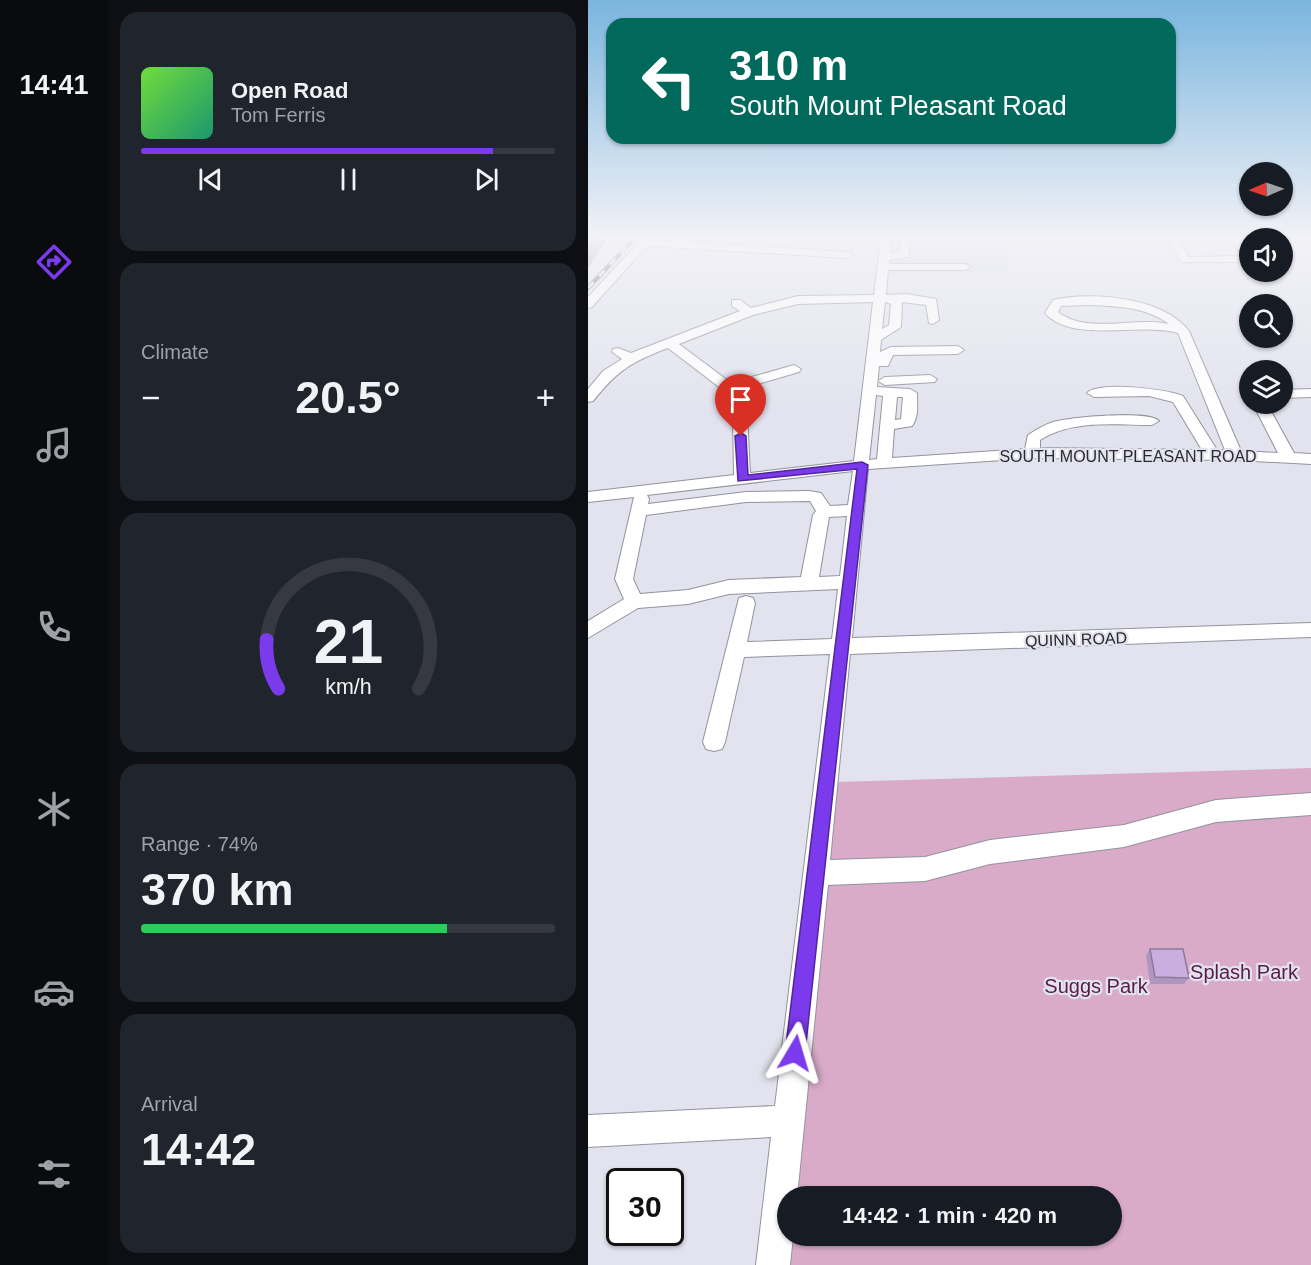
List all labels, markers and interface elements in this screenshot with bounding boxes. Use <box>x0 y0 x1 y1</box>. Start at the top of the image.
icon: left <box>630 42 708 120</box>
text: 310 m <box>729 42 848 89</box>
text: 14:41 <box>19 70 89 100</box>
text: Open Road <box>231 78 348 103</box>
text: South Mount Pleasant Road <box>729 91 1067 121</box>
text: Tom Ferris <box>231 104 325 126</box>
north arrow <box>1239 162 1293 216</box>
map controls <box>1239 162 1293 414</box>
icon: previous <box>194 163 227 196</box>
icon: pause <box>332 163 365 196</box>
icon: next <box>470 163 503 196</box>
button: sound <box>1239 228 1293 282</box>
icon: directions <box>33 241 75 283</box>
button: search <box>1239 294 1293 348</box>
text: Climate <box>141 341 209 363</box>
button: layers <box>1239 360 1293 414</box>
text: 20.5° <box>295 372 401 423</box>
pin <box>715 374 766 436</box>
text: − <box>141 379 160 416</box>
text: + <box>536 379 555 416</box>
icon: arrive <box>724 383 757 416</box>
icon: music <box>33 424 75 466</box>
street label: SOUTH MOUNT PLEASANT ROAD <box>999 448 1257 465</box>
icon: phone <box>33 606 75 648</box>
text: 21 <box>313 608 383 677</box>
street label: QUINN ROAD <box>1025 629 1127 650</box>
text: km/h <box>325 676 371 700</box>
icon: climate <box>33 788 75 830</box>
text: Range · 74% <box>141 833 258 855</box>
text: 370 km <box>141 864 294 915</box>
park label: Splash Park <box>1190 961 1299 983</box>
icon: car <box>33 971 75 1013</box>
park label: Suggs Park <box>1044 975 1149 997</box>
position arrow <box>763 1021 827 1085</box>
text: Arrival <box>141 1093 198 1115</box>
text: 14:42 <box>141 1124 256 1175</box>
icon: filters <box>33 1153 75 1195</box>
speed limit sign: 30 <box>606 1168 684 1246</box>
text: 14:42 · 1 min · 420 m <box>842 1203 1057 1228</box>

